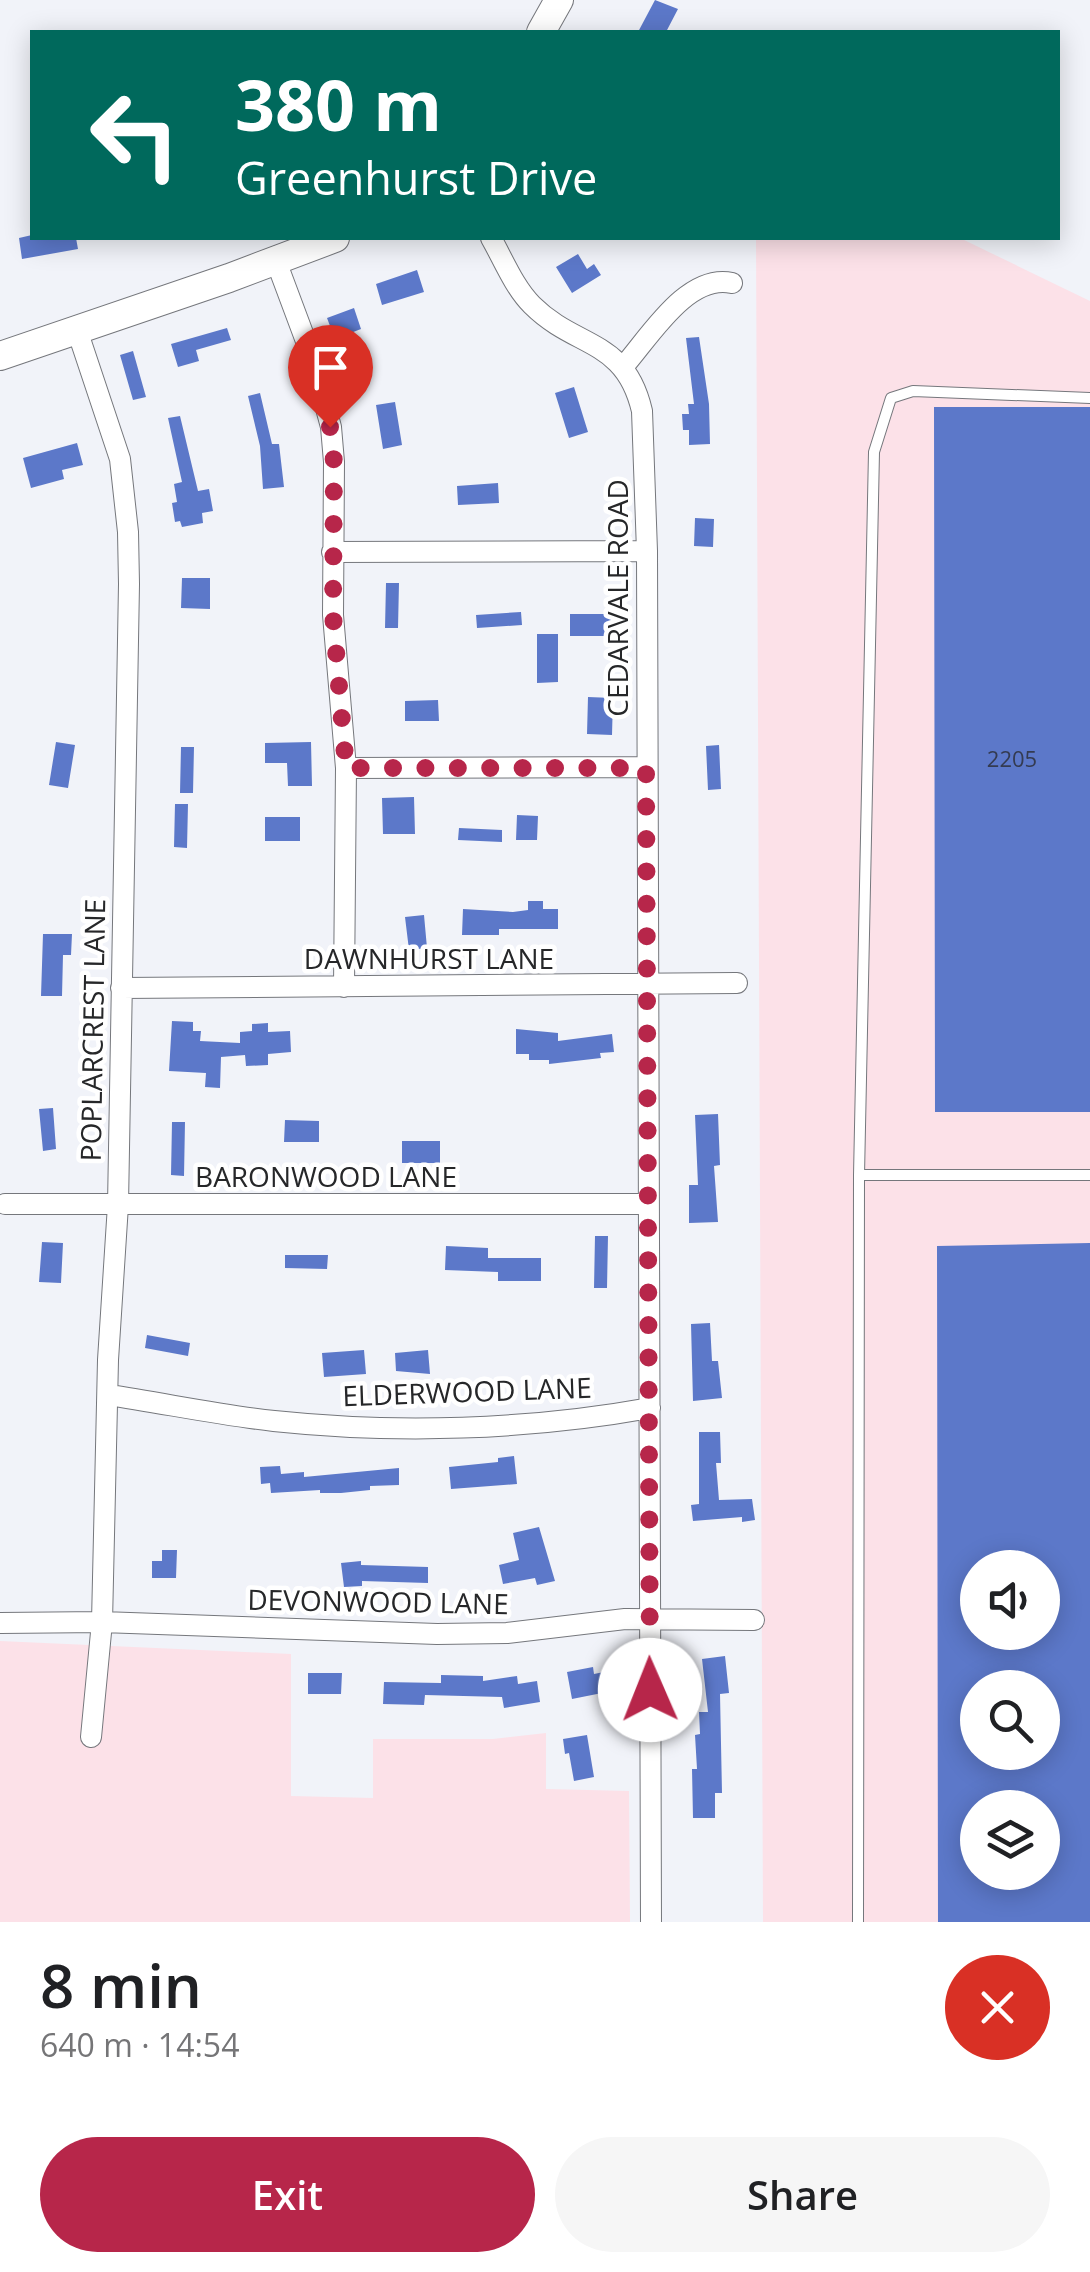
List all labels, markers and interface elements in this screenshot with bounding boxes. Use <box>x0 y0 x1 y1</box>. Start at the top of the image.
text: 380 m <box>235 56 442 152</box>
icon: left <box>70 70 200 200</box>
text: Greenhurst Drive <box>235 147 597 208</box>
pin <box>288 325 373 428</box>
icon: arrive <box>303 340 358 395</box>
street label: CEDARVALE ROAD <box>598 479 636 717</box>
house number: 2205 <box>987 743 1037 773</box>
street label: POPLARCREST LANE <box>71 898 113 1162</box>
street label: DAWNHURST LANE <box>304 939 554 977</box>
street label: BARONWOOD LANE <box>195 1157 457 1195</box>
street label: ELDERWOOD LANE <box>342 1368 592 1414</box>
map controls <box>960 1550 1060 1890</box>
button: sound <box>960 1550 1060 1650</box>
street label: DEVONWOOD LANE <box>247 1580 509 1622</box>
position arrow <box>598 1638 702 1742</box>
button: search <box>960 1670 1060 1770</box>
button: layers <box>960 1790 1060 1890</box>
text: 8 min <box>40 1944 202 2026</box>
button: close <box>945 1955 1050 2060</box>
text: 640 m · 14:54 <box>40 2023 239 2066</box>
button: Exit <box>40 2137 535 2252</box>
button: Share <box>555 2137 1050 2252</box>

